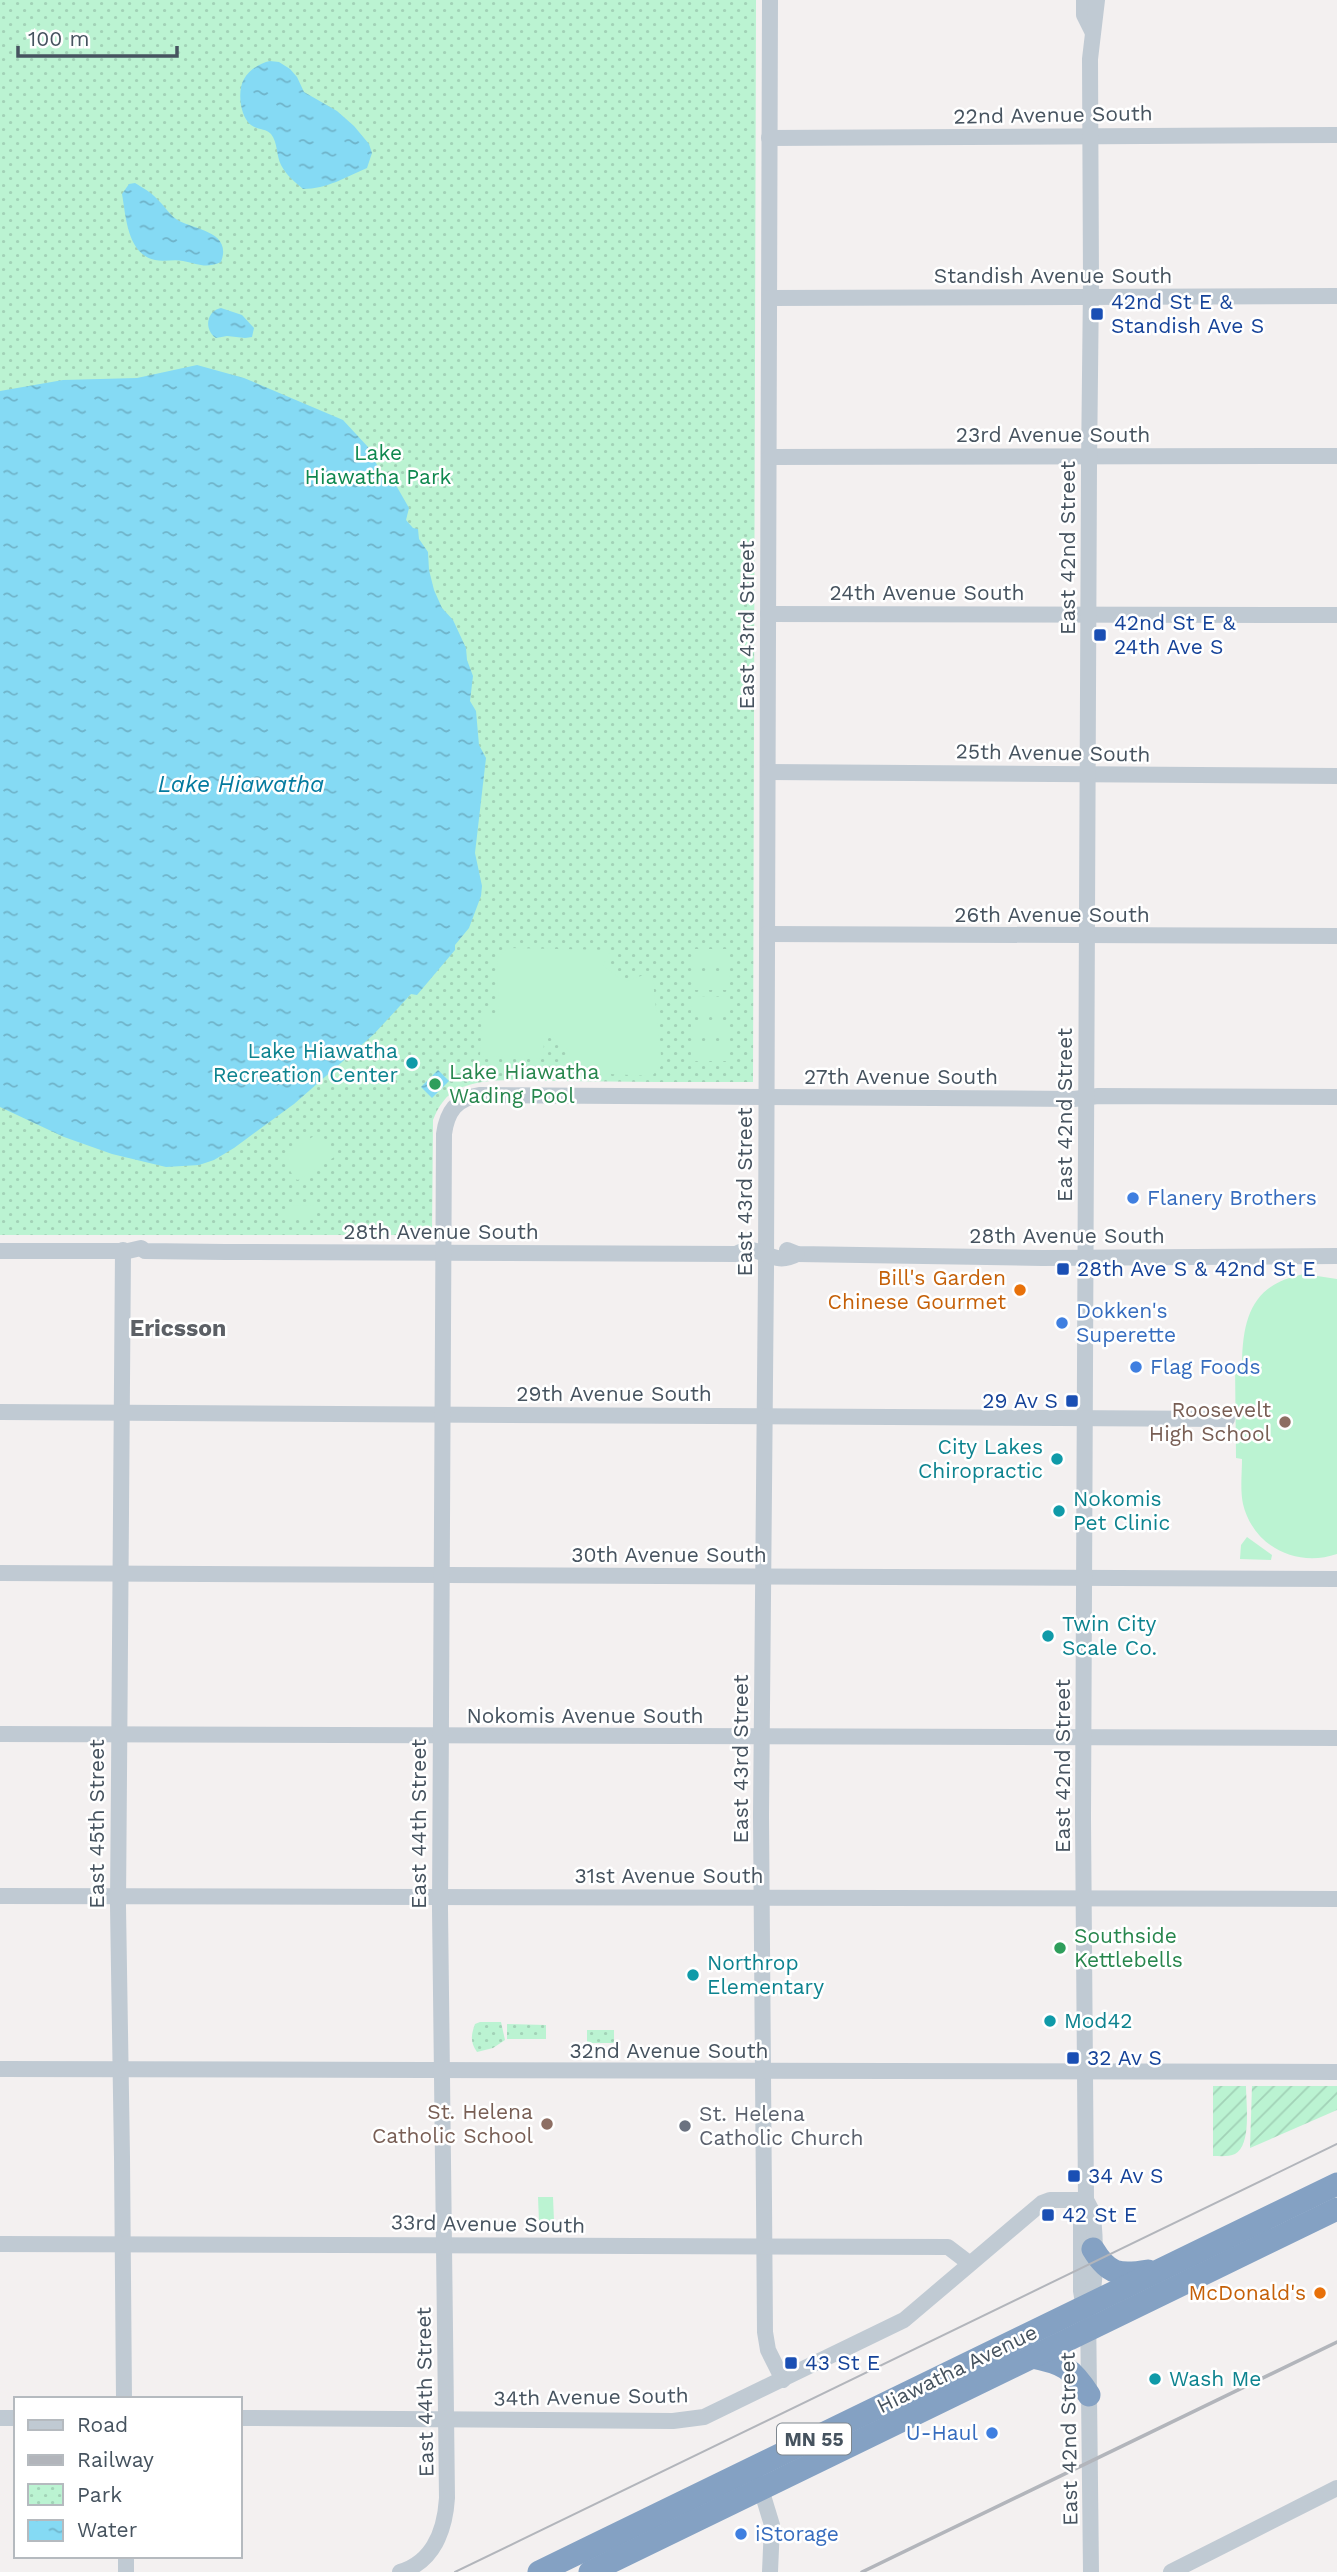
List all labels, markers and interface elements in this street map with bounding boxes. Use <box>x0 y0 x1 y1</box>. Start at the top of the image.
scale bar <box>18 14 177 58</box>
text: 100 m <box>28 26 90 51</box>
street label: 22nd Avenue South <box>953 100 1153 129</box>
street label: Standish Avenue South <box>934 263 1172 288</box>
place label: 42nd St E & Standish Ave S <box>1111 289 1264 338</box>
marker: 42nd St E & Standish Ave S <box>1089 306 1105 322</box>
street label: 23rd Avenue South <box>956 422 1150 447</box>
park label: Lake Hiawatha Park <box>305 440 452 489</box>
street label: East 42nd Street <box>1055 461 1080 635</box>
street label: East 43rd Street <box>734 540 759 710</box>
street label: 24th Avenue South <box>830 580 1024 605</box>
place label: 42nd St E & 24th Ave S <box>1114 610 1236 659</box>
marker: 42nd St E & 24th Ave S <box>1092 627 1108 643</box>
street label: 25th Avenue South <box>955 738 1151 767</box>
water label: Lake Hiawatha <box>158 771 324 798</box>
street label: 26th Avenue South <box>954 902 1150 927</box>
street label: East 42nd Street <box>1052 1028 1077 1202</box>
place label: Lake Hiawatha Recreation Center <box>213 1038 398 1087</box>
marker: Lake Hiawatha Recreation Center <box>404 1055 420 1071</box>
place label: Lake Hiawatha Wading Pool <box>449 1059 599 1108</box>
street label: 27th Avenue South <box>804 1064 998 1089</box>
marker: Lake Hiawatha Wading Pool <box>427 1076 443 1092</box>
street label: East 43rd Street <box>732 1107 757 1277</box>
place label: Flanery Brothers <box>1147 1185 1317 1210</box>
marker: Flanery Brothers <box>1125 1190 1141 1206</box>
street label: 28th Avenue South <box>343 1219 539 1244</box>
street label: 28th Avenue South <box>969 1223 1165 1248</box>
place label: 28th Ave S & 42nd St E <box>1077 1256 1316 1281</box>
marker: 28th Ave S & 42nd St E <box>1055 1261 1071 1277</box>
place label: Bill's Garden Chinese Gourmet <box>828 1265 1006 1314</box>
marker: Bill's Garden Chinese Gourmet <box>1012 1282 1028 1298</box>
place label: Dokken's Superette <box>1076 1298 1176 1347</box>
district label: Ericsson <box>130 1315 226 1342</box>
marker: Dokken's Superette <box>1054 1315 1070 1331</box>
place label: Flag Foods <box>1150 1354 1261 1379</box>
marker: Flag Foods <box>1128 1359 1144 1375</box>
street label: 29th Avenue South <box>516 1381 712 1406</box>
place label: 29 Av S <box>982 1388 1058 1413</box>
marker: 29 Av S <box>1064 1393 1080 1409</box>
place label: Roosevelt High School <box>1149 1397 1272 1446</box>
marker: Roosevelt High School <box>1277 1414 1293 1430</box>
place label: City Lakes Chiropractic <box>918 1434 1043 1483</box>
marker: City Lakes Chiropractic <box>1049 1451 1065 1467</box>
place label: Nokomis Pet Clinic <box>1073 1486 1170 1535</box>
marker: Nokomis Pet Clinic <box>1051 1503 1067 1519</box>
street label: 30th Avenue South <box>571 1542 767 1567</box>
place label: Twin City Scale Co. <box>1062 1611 1157 1660</box>
marker: Twin City Scale Co. <box>1040 1628 1056 1644</box>
street label: East 43rd Street <box>728 1674 753 1844</box>
street label: East 42nd Street <box>1050 1679 1075 1853</box>
street label: Nokomis Avenue South <box>466 1703 704 1728</box>
street label: East 45th Street <box>84 1739 109 1909</box>
street label: East 44th Street <box>406 1739 431 1909</box>
street label: 31st Avenue South <box>575 1863 763 1888</box>
place label: Southside Kettlebells <box>1074 1923 1183 1972</box>
marker: Southside Kettlebells <box>1052 1940 1068 1956</box>
place label: Northrop Elementary <box>707 1950 824 1999</box>
marker: Northrop Elementary <box>685 1967 701 1983</box>
place label: Mod42 <box>1064 2008 1133 2033</box>
marker: Mod42 <box>1042 2013 1058 2029</box>
street label: 32nd Avenue South <box>569 2038 769 2063</box>
place label: 32 Av S <box>1087 2045 1162 2070</box>
marker: 32 Av S <box>1065 2050 1081 2066</box>
place label: St. Helena Catholic School <box>372 2099 534 2148</box>
place label: St. Helena Catholic Church <box>699 2101 864 2150</box>
marker: St. Helena Catholic School <box>539 2116 555 2132</box>
marker: St. Helena Catholic Church <box>677 2118 693 2134</box>
place label: 34 Av S <box>1088 2163 1164 2188</box>
marker: 34 Av S <box>1066 2168 1082 2184</box>
place label: 42 St E <box>1062 2202 1137 2227</box>
marker: 42 St E <box>1040 2207 1056 2223</box>
street label: 33rd Avenue South <box>391 2209 585 2238</box>
place label: McDonald's <box>1189 2280 1306 2305</box>
marker: McDonald's <box>1312 2285 1328 2301</box>
street label: East 44th Street <box>411 2307 438 2477</box>
street label: Hiawatha Avenue <box>873 2319 1041 2418</box>
place label: 43 St E <box>805 2350 880 2375</box>
street label: East 42nd Street <box>1054 2352 1083 2526</box>
marker: 43 St E <box>783 2355 799 2371</box>
place label: Wash Me <box>1169 2366 1261 2391</box>
marker: Wash Me <box>1147 2371 1163 2387</box>
street label: 34th Avenue South <box>493 2382 689 2411</box>
legend <box>14 2397 242 2558</box>
text: Road <box>77 2412 128 2437</box>
place label: U-Haul <box>906 2420 979 2445</box>
road number: MN 55 <box>777 2424 851 2454</box>
marker: U-Haul <box>984 2425 1000 2441</box>
text: Railway <box>77 2447 154 2472</box>
text: Park <box>77 2482 122 2507</box>
text: Water <box>77 2517 138 2542</box>
place label: iStorage <box>755 2521 839 2546</box>
marker: iStorage <box>733 2526 749 2542</box>

